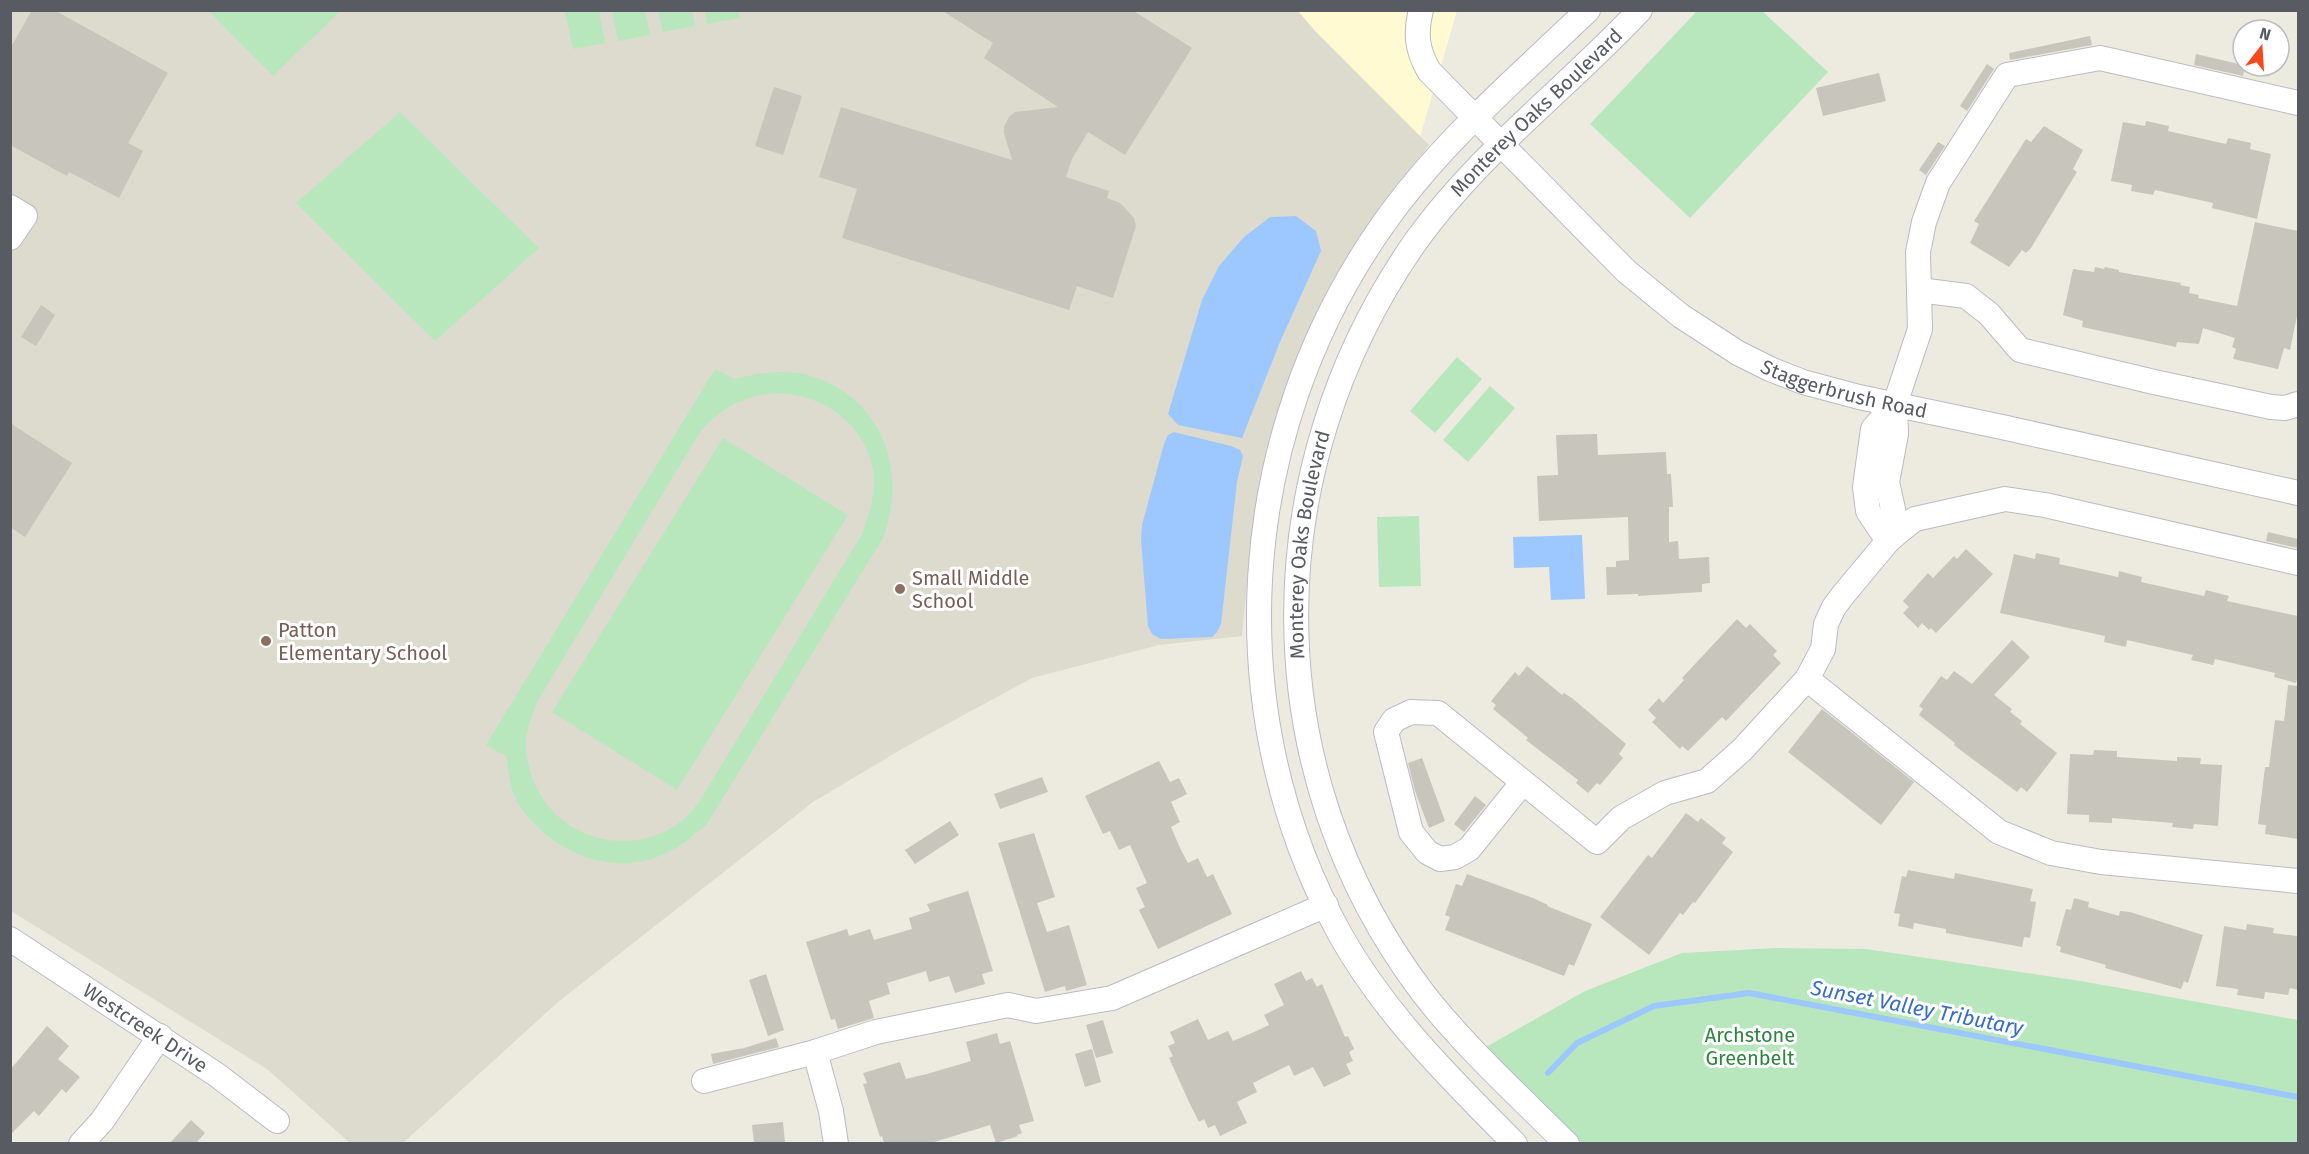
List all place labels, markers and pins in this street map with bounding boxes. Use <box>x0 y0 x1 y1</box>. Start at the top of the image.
place label: Small Middle School <box>912 566 1030 613</box>
marker: Small Middle School <box>893 582 907 596</box>
place label: Patton Elementary School <box>278 618 447 665</box>
marker: Patton Elementary School <box>259 634 273 648</box>

